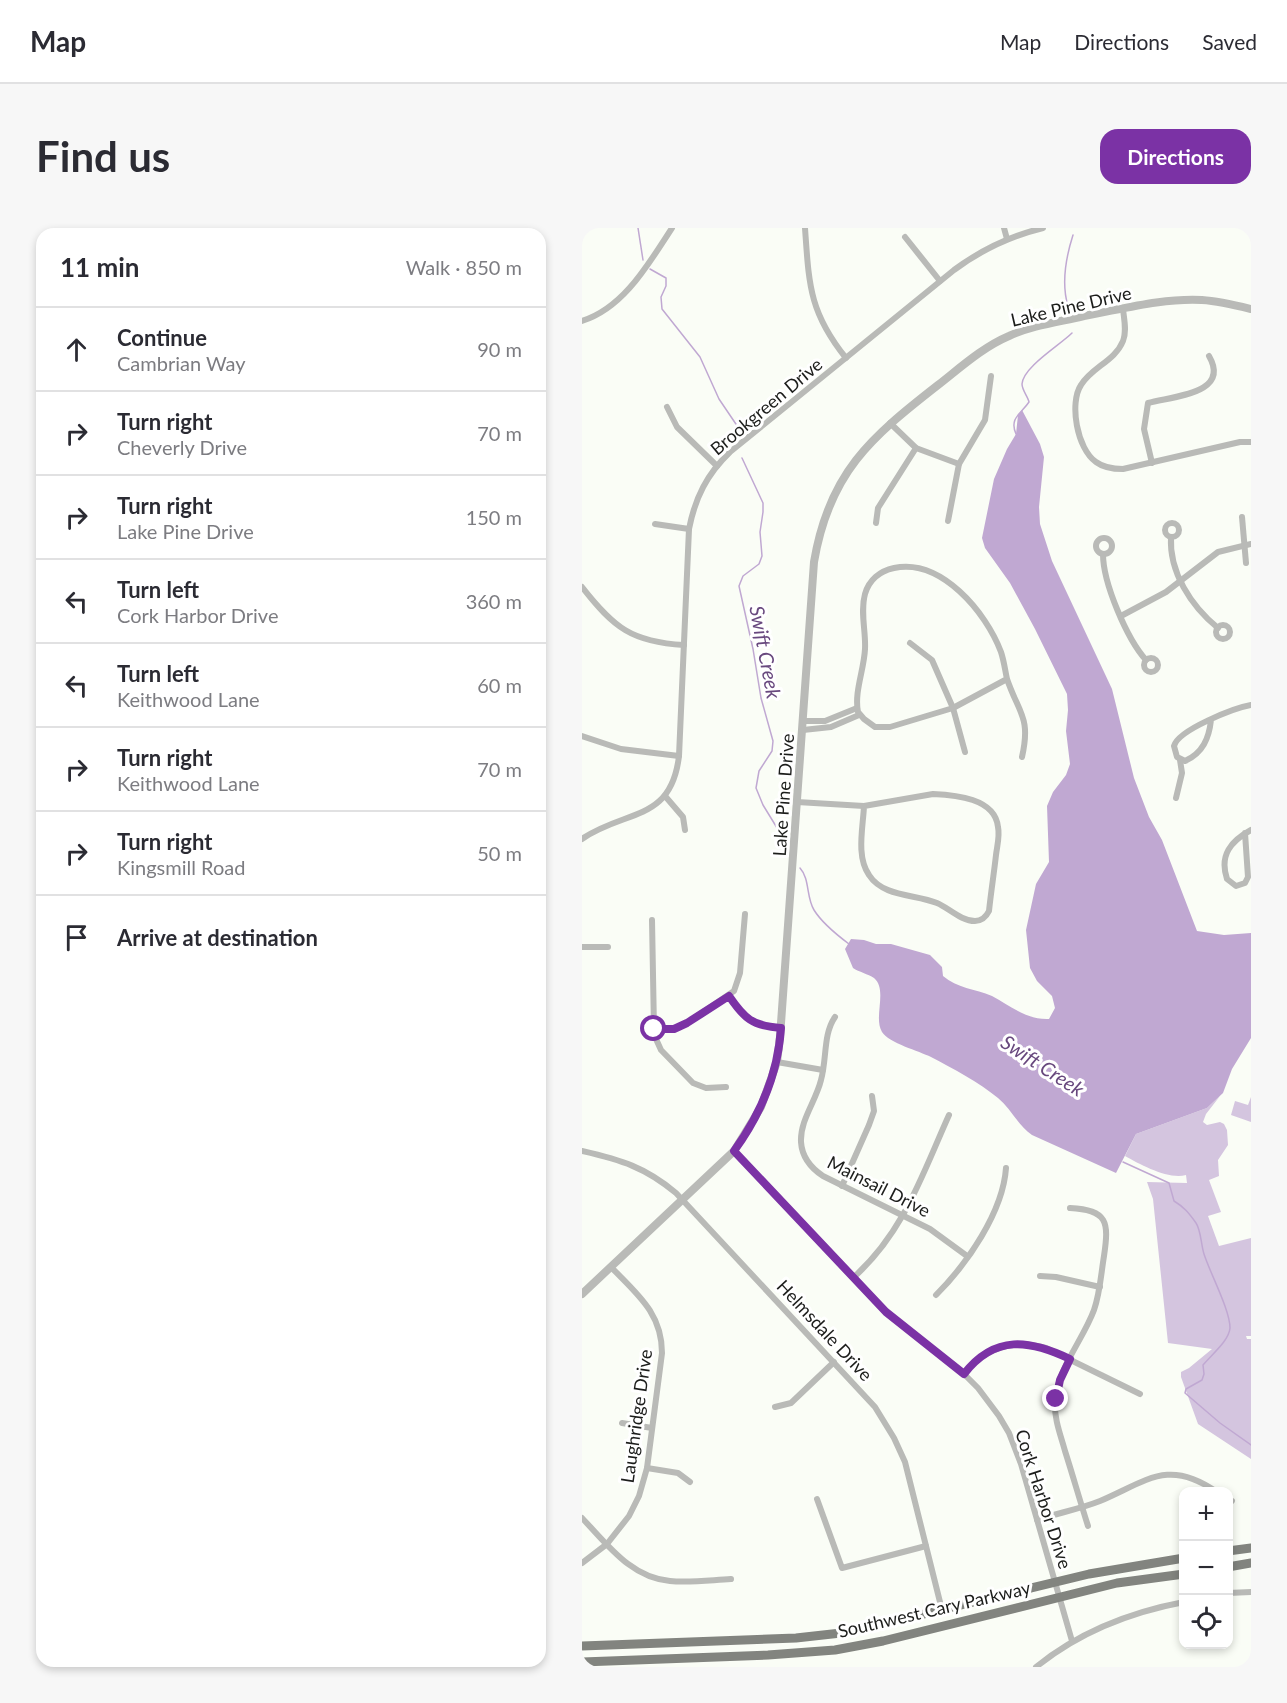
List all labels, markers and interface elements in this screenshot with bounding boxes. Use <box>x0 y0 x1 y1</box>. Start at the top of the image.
text: Map <box>30 24 86 58</box>
text: Map <box>1000 29 1041 54</box>
text: Directions <box>1074 29 1169 54</box>
text: Saved <box>1202 29 1257 54</box>
button: Directions <box>1100 129 1251 184</box>
text: Find us <box>36 131 170 181</box>
text: 11 min <box>60 251 140 283</box>
text: Walk · 850 m <box>406 255 522 279</box>
street label: Lake Pine Drive <box>1009 281 1133 331</box>
text: Continue <box>117 324 207 351</box>
icon: ahead <box>60 333 93 366</box>
text: 90 m <box>477 337 522 361</box>
text: Cambrian Way <box>117 351 246 375</box>
street label: Brookgreen Drive <box>706 353 826 459</box>
text: Turn right <box>117 408 212 435</box>
icon: right <box>60 417 93 450</box>
text: 70 m <box>477 421 522 445</box>
text: Cheverly Drive <box>117 435 247 459</box>
text: Turn right <box>117 492 212 519</box>
icon: right <box>60 501 93 534</box>
text: 150 m <box>466 505 522 529</box>
text: Lake Pine Drive <box>117 519 254 543</box>
text: Turn left <box>117 576 199 603</box>
icon: left <box>60 585 93 618</box>
text: 360 m <box>466 589 522 613</box>
text: Cork Harbor Drive <box>117 603 278 627</box>
water label: Swift Creek <box>745 604 787 701</box>
text: Turn left <box>117 660 199 687</box>
icon: left <box>60 669 93 702</box>
text: 60 m <box>477 673 522 697</box>
text: Keithwood Lane <box>117 687 260 711</box>
street label: Lake Pine Drive <box>768 733 798 857</box>
text: Turn right <box>117 744 212 771</box>
icon: right <box>60 753 93 786</box>
text: 70 m <box>477 757 522 781</box>
text: Keithwood Lane <box>117 771 260 795</box>
text: Turn right <box>117 828 212 855</box>
icon: right <box>60 837 93 870</box>
text: 50 m <box>477 841 522 865</box>
text: Kingsmill Road <box>117 855 245 879</box>
icon: arrive <box>60 921 93 954</box>
text: Arrive at destination <box>117 924 318 951</box>
route start <box>640 1015 666 1041</box>
water label: Swift Creek <box>997 1029 1089 1101</box>
street label: Mainsail Drive <box>824 1151 934 1221</box>
street label: Helmsdale Drive <box>773 1275 877 1385</box>
street label: Laughridge Drive <box>616 1348 656 1484</box>
route end <box>1042 1385 1068 1411</box>
street label: Cork Harbor Drive <box>1011 1427 1077 1571</box>
map controls <box>1179 1487 1233 1649</box>
button: + <box>1179 1487 1233 1541</box>
button: − <box>1179 1541 1233 1595</box>
street label: Southwest Cary Parkway <box>836 1576 1033 1642</box>
button: locate <box>1179 1595 1233 1649</box>

